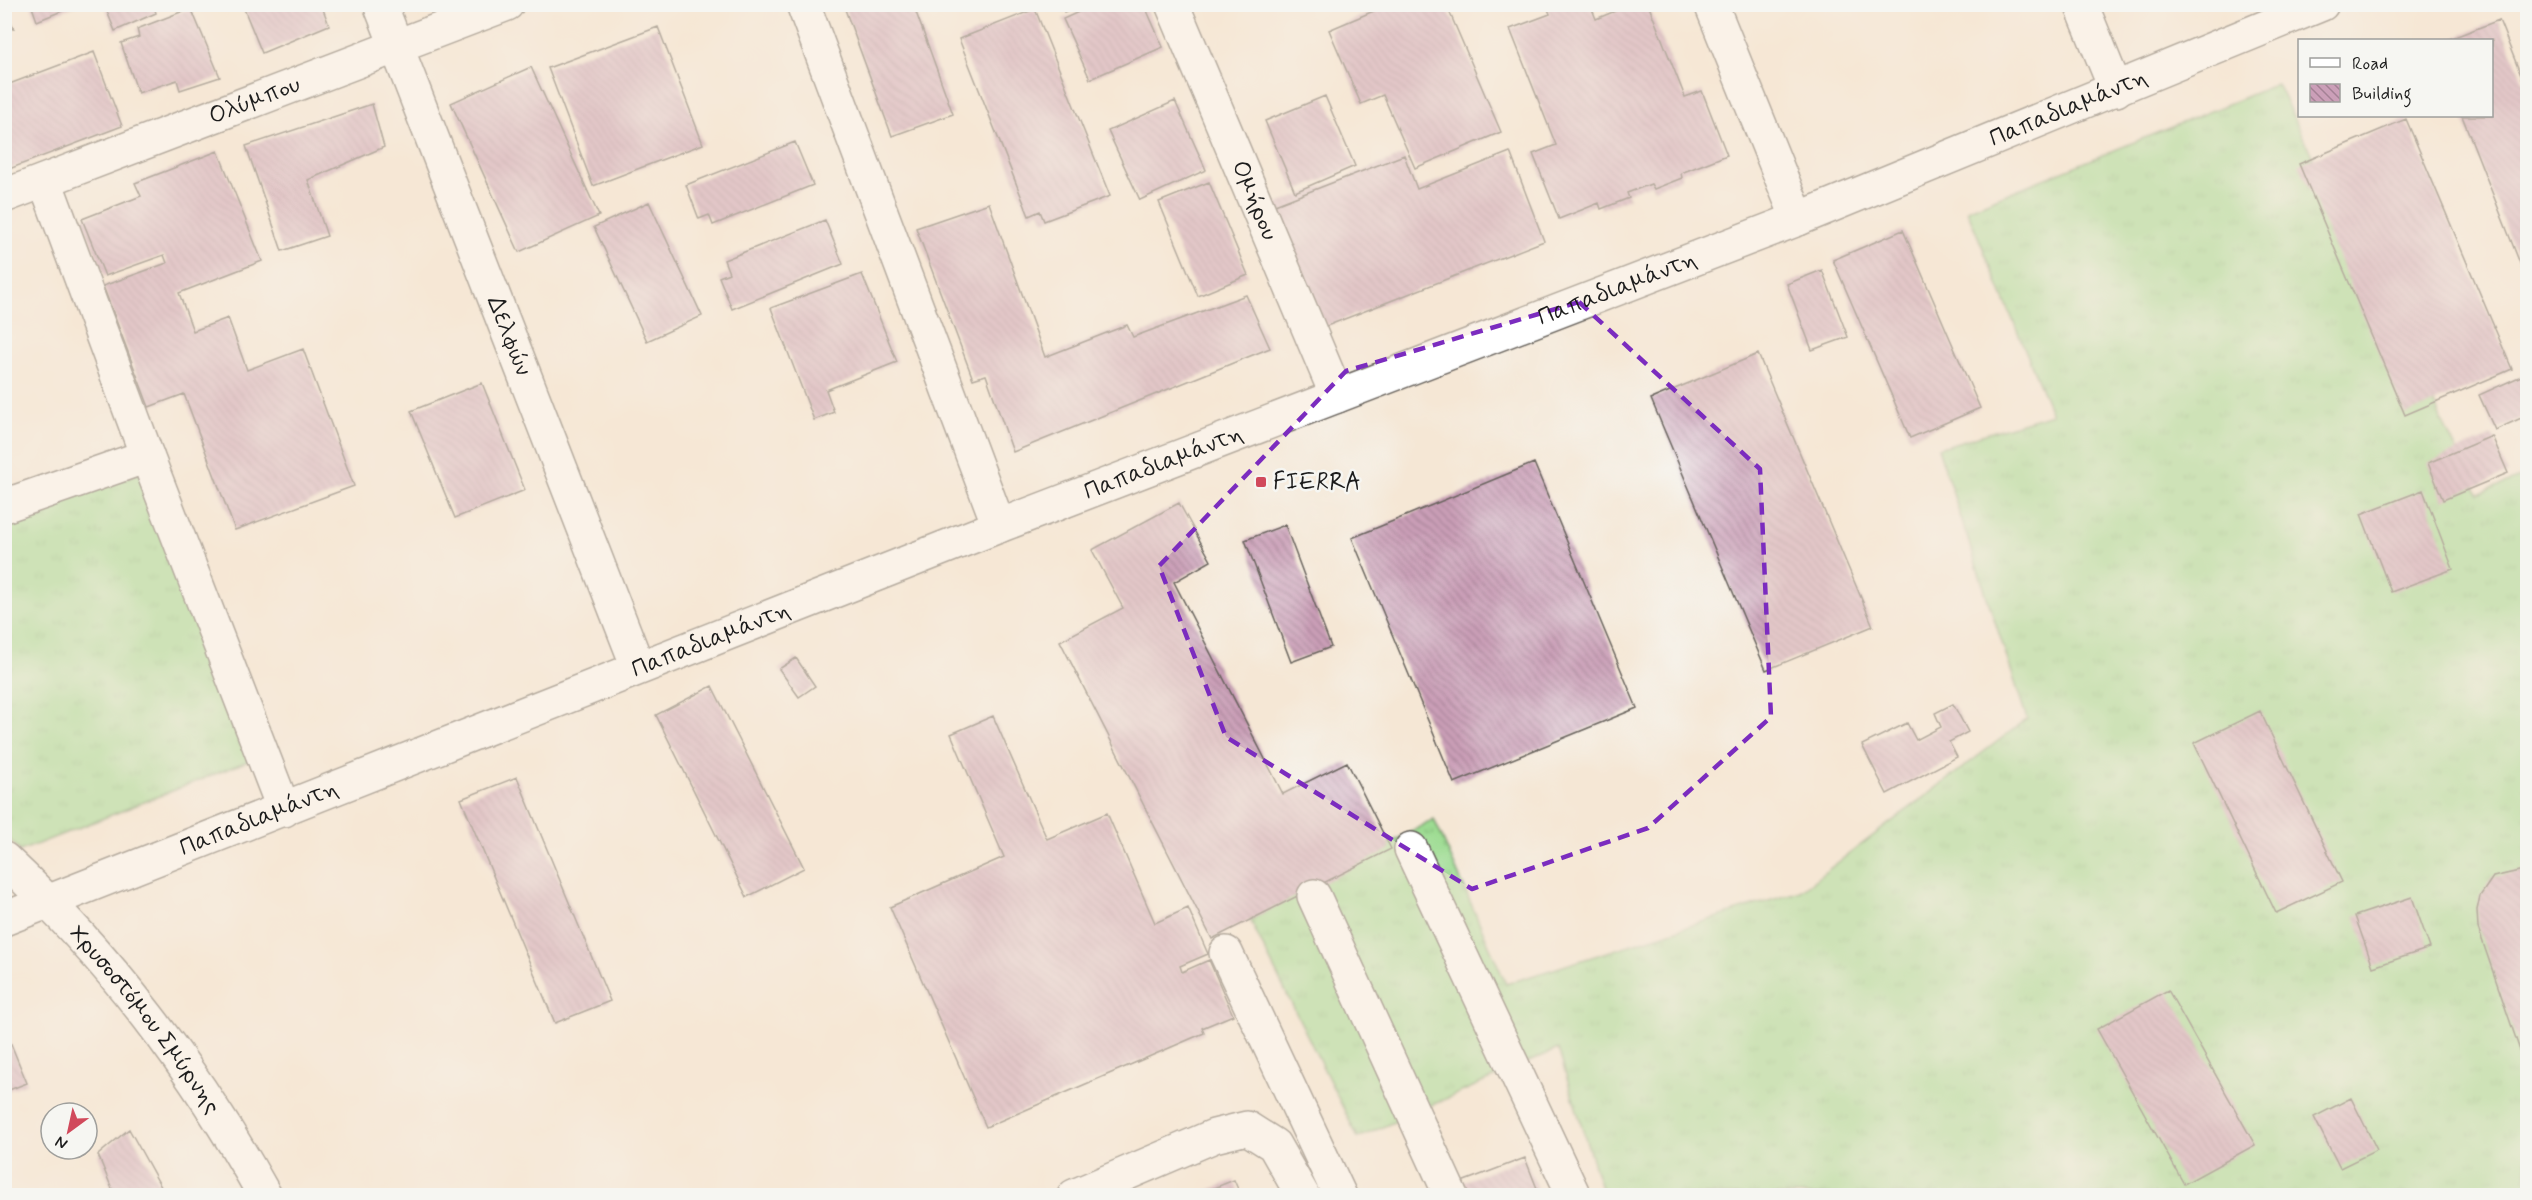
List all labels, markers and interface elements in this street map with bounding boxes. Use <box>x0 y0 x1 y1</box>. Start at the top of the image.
legend <box>2298 39 2493 117</box>
text: Road <box>2352 52 2388 76</box>
street label: Παπαδιαμάντη <box>1985 62 2152 154</box>
street label: Ολύμπου <box>204 69 305 132</box>
text: Building <box>2352 82 2412 108</box>
street label: Ομήρου <box>1224 156 1285 245</box>
street label: Παπαδιαμάντη <box>1533 244 1701 333</box>
street label: Δελφών <box>480 291 539 380</box>
street label: Παπαδιαμάντη <box>1079 418 1248 507</box>
place label: FIERRA <box>1273 467 1361 498</box>
marker: FIERRA <box>1254 475 1268 489</box>
street label: Παπαδιαμάντη <box>627 594 795 685</box>
street label: Παπαδιαμάντη <box>175 773 343 864</box>
street label: Χρυσοστόμου Σμύρνης <box>62 918 228 1120</box>
north arrow <box>39 1101 99 1161</box>
text: N <box>51 1131 72 1154</box>

